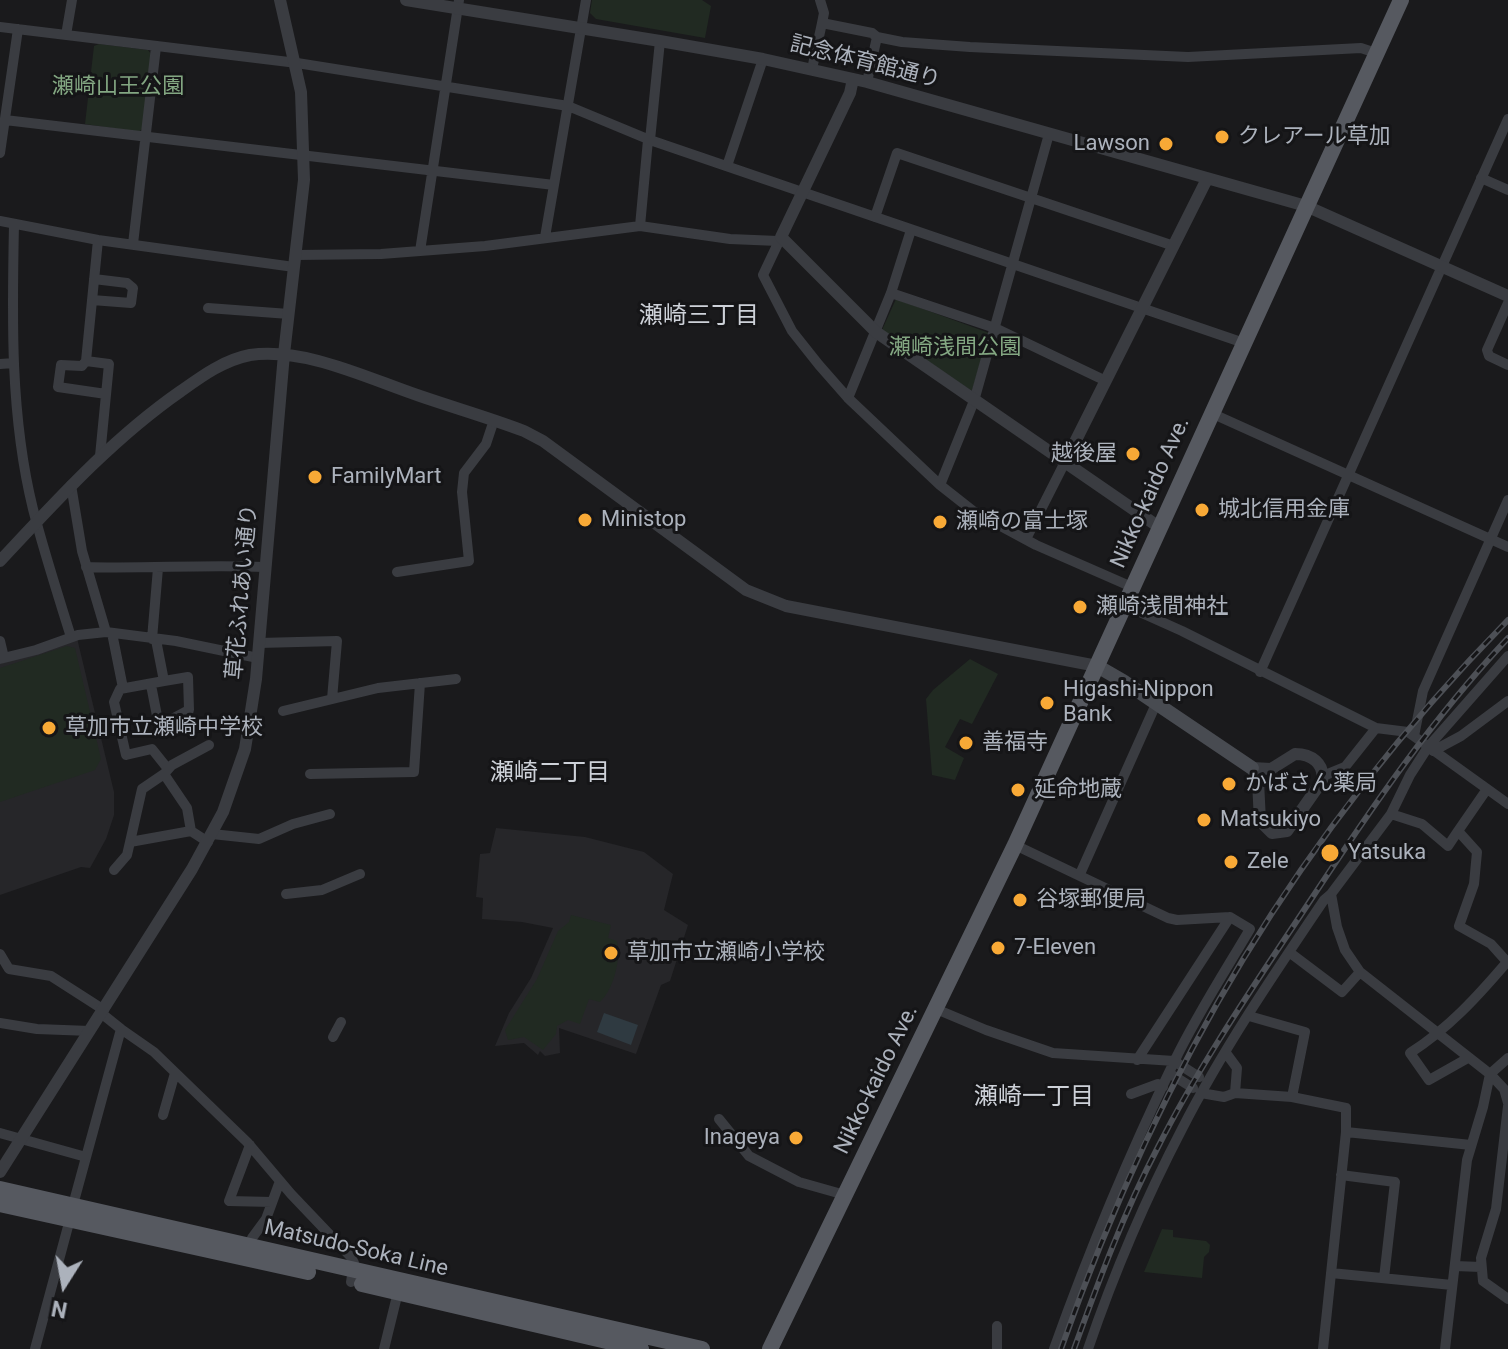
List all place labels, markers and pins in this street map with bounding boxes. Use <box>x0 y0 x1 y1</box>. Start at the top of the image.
place label: クレアール草加 <box>1238 124 1391 150</box>
marker: クレアール草加 <box>1213 128 1231 146</box>
place label: Lawson <box>1074 131 1150 157</box>
marker: Lawson <box>1157 135 1175 153</box>
place label: 越後屋 <box>1051 441 1117 467</box>
marker: 越後屋 <box>1124 445 1142 463</box>
place label: FamilyMart <box>331 464 442 490</box>
marker: FamilyMart <box>306 468 324 486</box>
place label: 城北信用金庫 <box>1218 497 1350 523</box>
marker: 城北信用金庫 <box>1193 501 1211 519</box>
place label: Ministop <box>601 507 686 533</box>
place label: 瀬崎の富士塚 <box>956 509 1088 535</box>
marker: Ministop <box>576 511 594 529</box>
marker: 瀬崎の富士塚 <box>931 513 949 531</box>
place label: 瀬崎浅間神社 <box>1096 594 1228 620</box>
marker: 瀬崎浅間神社 <box>1071 598 1089 616</box>
place label: Higashi-Nippon Bank <box>1063 677 1214 728</box>
marker: Higashi-Nippon Bank <box>1038 694 1056 712</box>
place label: 草加市立瀬崎中学校 <box>65 715 263 741</box>
marker: 草加市立瀬崎中学校 <box>40 719 58 737</box>
place label: 善福寺 <box>982 730 1048 756</box>
marker: 善福寺 <box>957 734 975 752</box>
place label: かばさん薬局 <box>1245 771 1377 797</box>
marker: かばさん薬局 <box>1220 775 1238 793</box>
place label: 延命地蔵 <box>1034 777 1122 803</box>
marker: 延命地蔵 <box>1009 781 1027 799</box>
place label: Matsukiyo <box>1220 807 1321 833</box>
marker: Matsukiyo <box>1195 811 1213 829</box>
place label: Yatsuka <box>1348 840 1426 866</box>
marker: Yatsuka <box>1319 842 1341 864</box>
place label: Zele <box>1247 849 1289 875</box>
marker: Zele <box>1222 853 1240 871</box>
place label: 谷塚郵便局 <box>1036 887 1146 913</box>
marker: 谷塚郵便局 <box>1011 891 1029 909</box>
place label: 7-Eleven <box>1014 935 1096 961</box>
marker: 7-Eleven <box>989 939 1007 957</box>
place label: 草加市立瀬崎小学校 <box>627 940 825 966</box>
marker: 草加市立瀬崎小学校 <box>602 944 620 962</box>
place label: Inageya <box>704 1125 780 1151</box>
marker: Inageya <box>787 1129 805 1147</box>

